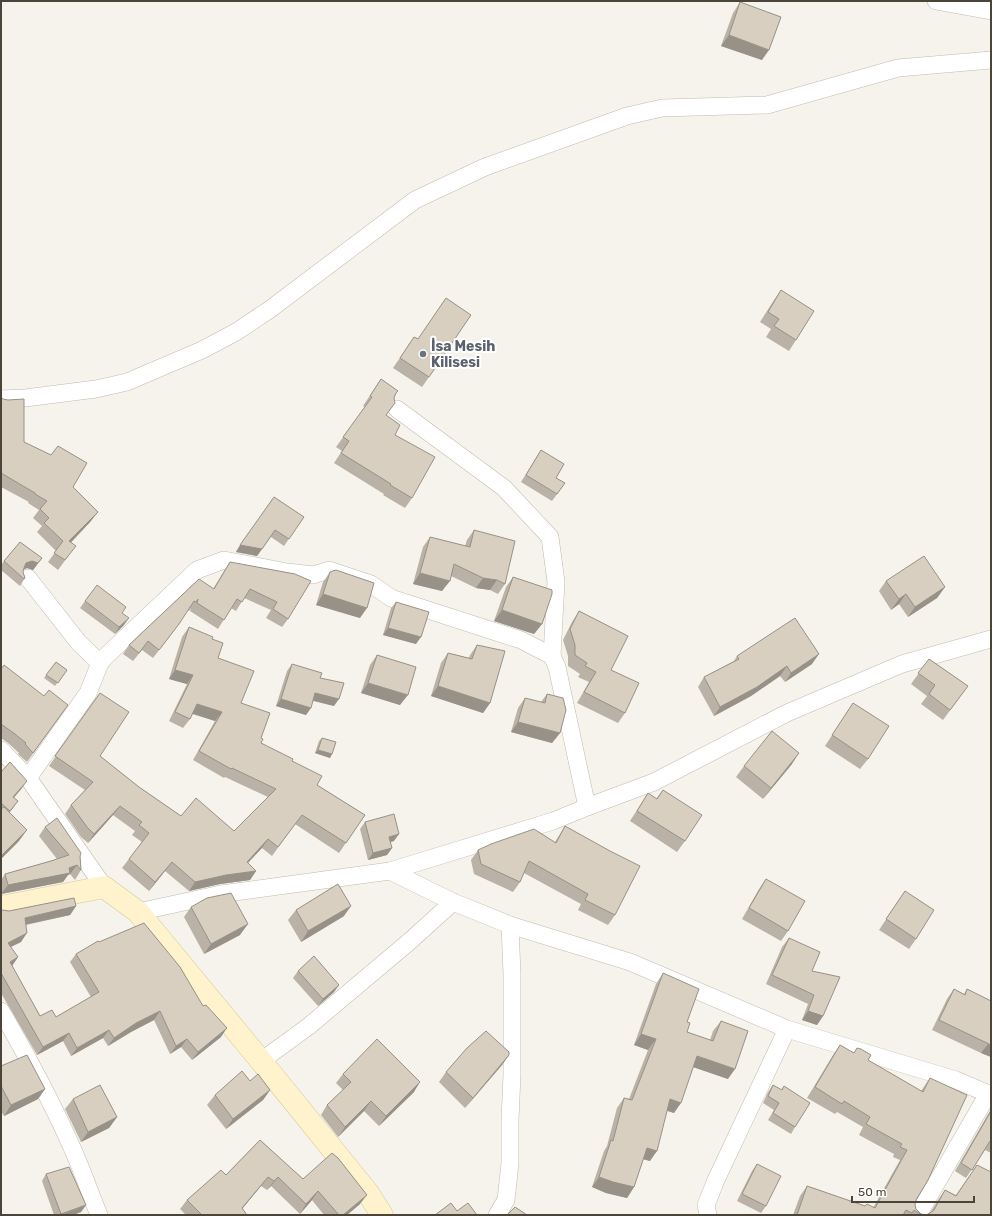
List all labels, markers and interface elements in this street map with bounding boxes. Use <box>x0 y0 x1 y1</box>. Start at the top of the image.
place label: İsa Mesih Kilisesi <box>431 337 495 371</box>
marker: İsa Mesih Kilisesi <box>418 349 428 359</box>
scale bar <box>852 1178 974 1204</box>
text: 50 m <box>858 1185 886 1199</box>

